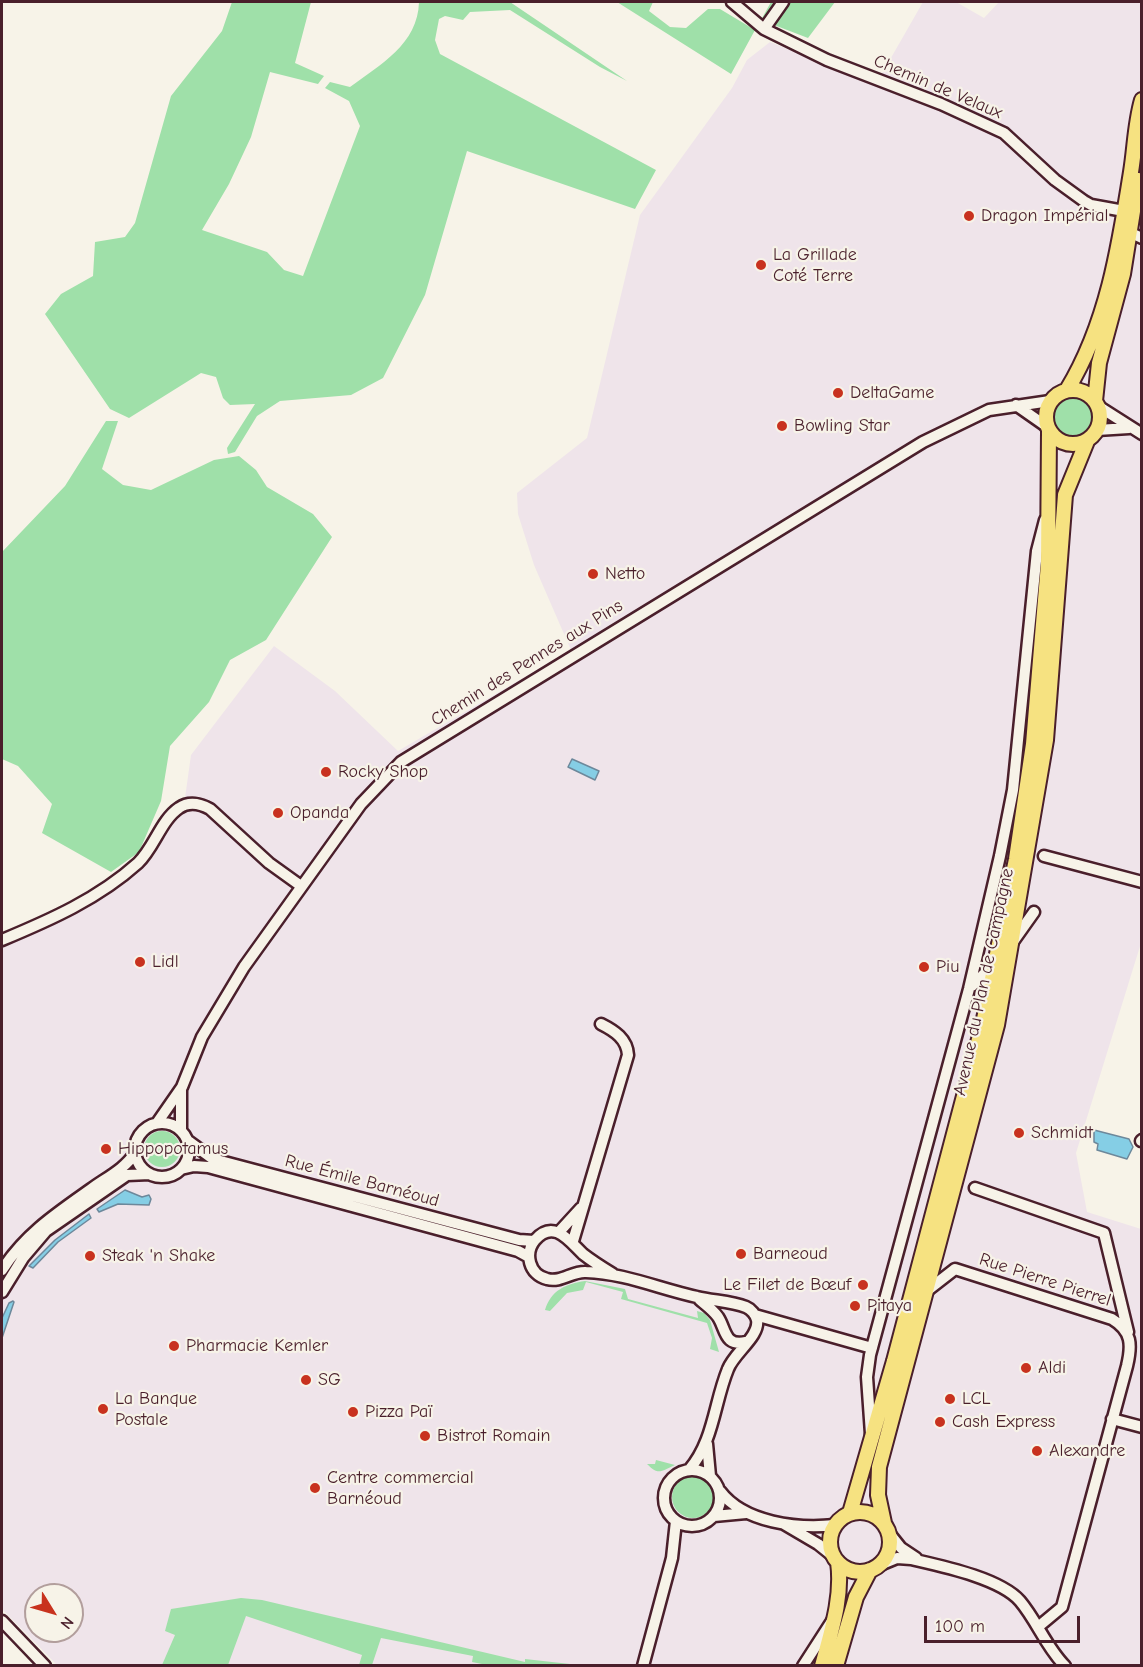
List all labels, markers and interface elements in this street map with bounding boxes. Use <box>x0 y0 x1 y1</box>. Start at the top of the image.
street label: Chemin de Velaux <box>870 50 1006 124</box>
place label: Dragon Impérial <box>981 205 1108 227</box>
marker: Dragon Impérial <box>962 209 976 223</box>
place label: La Grillade Coté Terre <box>773 244 857 286</box>
marker: La Grillade Coté Terre <box>754 258 768 272</box>
place label: DeltaGame <box>850 382 934 404</box>
marker: DeltaGame <box>831 386 845 400</box>
place label: Bowling Star <box>794 415 890 437</box>
marker: Bowling Star <box>775 419 789 433</box>
place label: Netto <box>605 563 645 585</box>
marker: Netto <box>586 567 600 581</box>
street label: Chemin des Pennes aux Pins <box>427 595 627 731</box>
place label: Rocky Shop <box>338 761 428 783</box>
marker: Rocky Shop <box>319 765 333 779</box>
place label: Opanda <box>290 802 349 824</box>
marker: Opanda <box>271 806 285 820</box>
street label: Avenue du Plan de Campagne <box>949 866 1019 1098</box>
place label: Lidl <box>152 951 179 973</box>
marker: Lidl <box>133 955 147 969</box>
place label: Piu <box>936 956 959 978</box>
marker: Piu <box>917 960 931 974</box>
place label: Schmidt <box>1031 1122 1093 1144</box>
marker: Schmidt <box>1012 1126 1026 1140</box>
place label: Hippopotamus <box>118 1138 228 1160</box>
marker: Hippopotamus <box>99 1142 113 1156</box>
street label: Rue Émile Barnéoud <box>283 1150 441 1212</box>
place label: Barneoud <box>753 1243 828 1265</box>
place label: Steak 'n Shake <box>102 1245 215 1267</box>
marker: Barneoud <box>734 1247 748 1261</box>
marker: Steak 'n Shake <box>83 1249 97 1263</box>
street label: Rue Pierre Pierrel <box>976 1249 1114 1311</box>
place label: Le Filet de Bœuf <box>723 1274 851 1296</box>
marker: Le Filet de Bœuf <box>856 1278 870 1292</box>
place label: Pitaya <box>867 1295 912 1317</box>
marker: Pitaya <box>848 1299 862 1313</box>
place label: Pharmacie Kemler <box>186 1335 328 1357</box>
marker: Pharmacie Kemler <box>167 1339 181 1353</box>
place label: Aldi <box>1038 1357 1066 1379</box>
marker: Aldi <box>1019 1361 1033 1375</box>
place label: SG <box>318 1369 341 1391</box>
marker: SG <box>299 1373 313 1387</box>
place label: La Banque Postale <box>115 1388 197 1430</box>
place label: LCL <box>962 1388 990 1410</box>
marker: LCL <box>943 1392 957 1406</box>
place label: Pizza Paï <box>365 1401 432 1423</box>
marker: La Banque Postale <box>96 1402 110 1416</box>
marker: Pizza Paï <box>346 1405 360 1419</box>
place label: Cash Express <box>952 1411 1055 1433</box>
marker: Cash Express <box>933 1415 947 1429</box>
place label: Bistrot Romain <box>437 1425 550 1447</box>
marker: Bistrot Romain <box>418 1429 432 1443</box>
place label: Alexandre <box>1049 1440 1125 1462</box>
marker: Alexandre <box>1030 1444 1044 1458</box>
place label: Centre commercial Barnéoud <box>327 1467 474 1510</box>
marker: Centre commercial Barnéoud <box>308 1481 322 1495</box>
north arrow <box>24 1583 84 1643</box>
scale bar <box>927 1604 1083 1642</box>
text: N <box>56 1613 77 1632</box>
text: 100 m <box>935 1616 985 1637</box>

